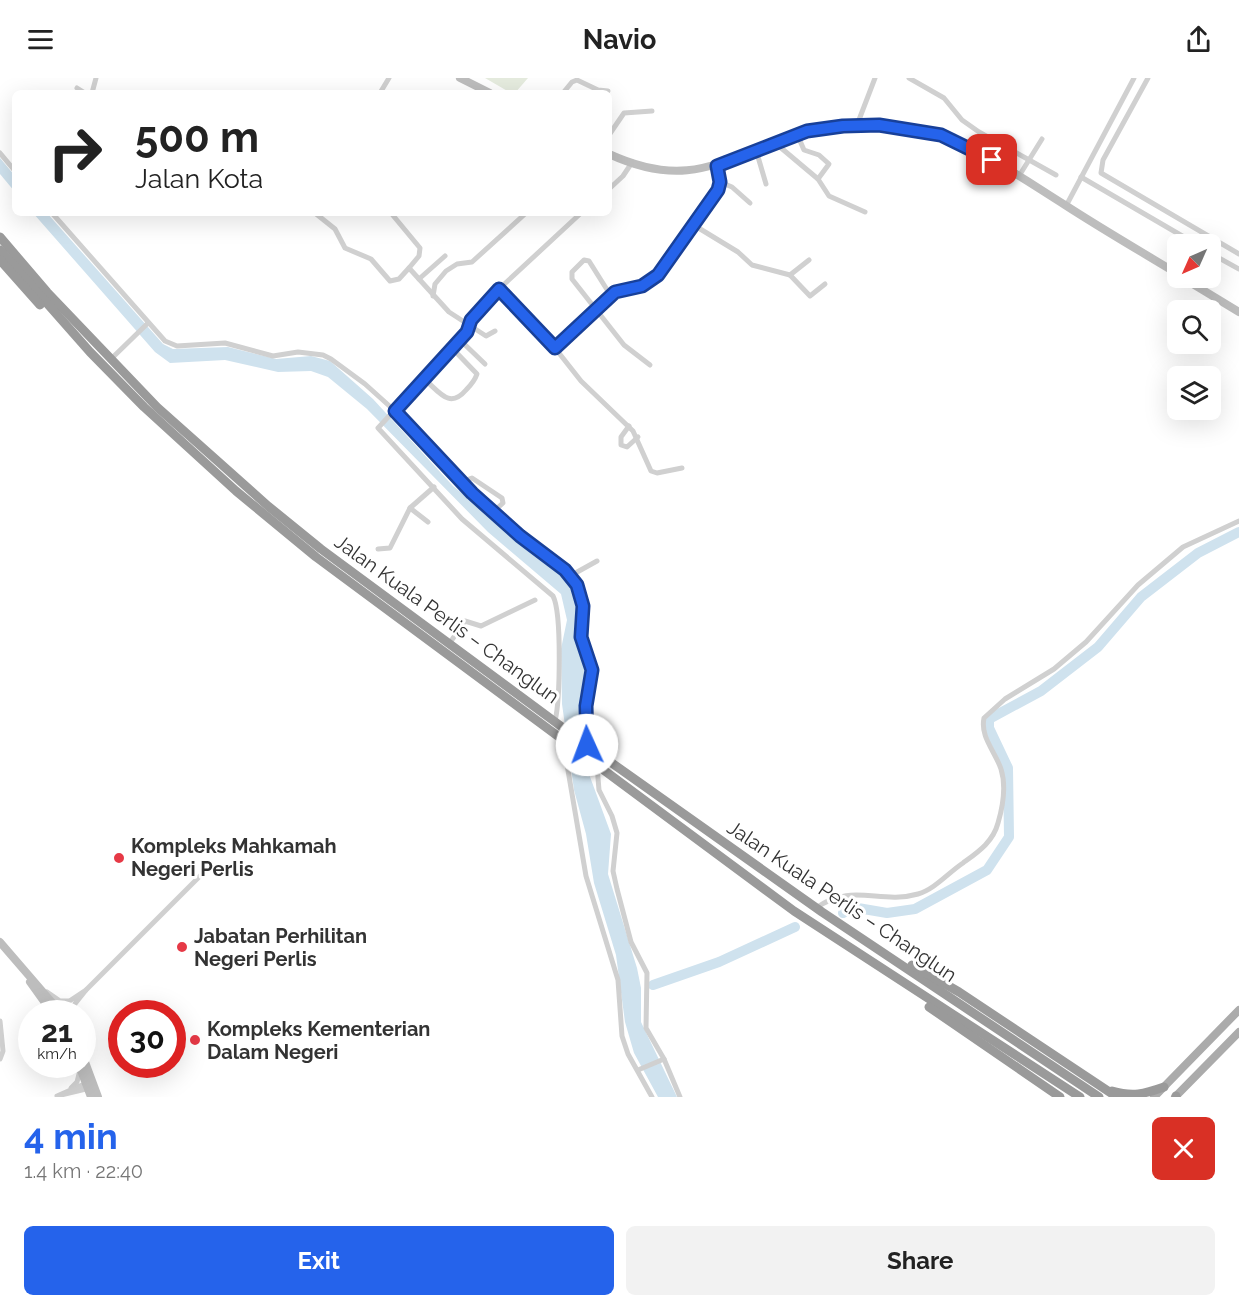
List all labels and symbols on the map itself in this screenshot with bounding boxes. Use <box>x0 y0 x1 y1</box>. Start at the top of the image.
pin <box>966 134 1017 185</box>
north arrow <box>1167 234 1221 288</box>
street label: Jalan Kuala Perlis – Changlun <box>330 529 564 709</box>
position arrow <box>555 713 619 777</box>
street label: Jalan Kuala Perlis – Changlun <box>723 815 961 987</box>
place label: Kompleks Mahkamah Negeri Perlis <box>131 834 337 881</box>
marker: Kompleks Mahkamah Negeri Perlis <box>112 851 126 865</box>
place label: Jabatan Perhilitan Negeri Perlis <box>194 924 367 971</box>
marker: Jabatan Perhilitan Negeri Perlis <box>175 940 189 954</box>
speed limit sign: 30 <box>108 1000 186 1078</box>
place label: Kompleks Kementerian Dalam Negeri <box>207 1017 430 1064</box>
marker: Kompleks Kementerian Dalam Negeri <box>188 1033 202 1047</box>

